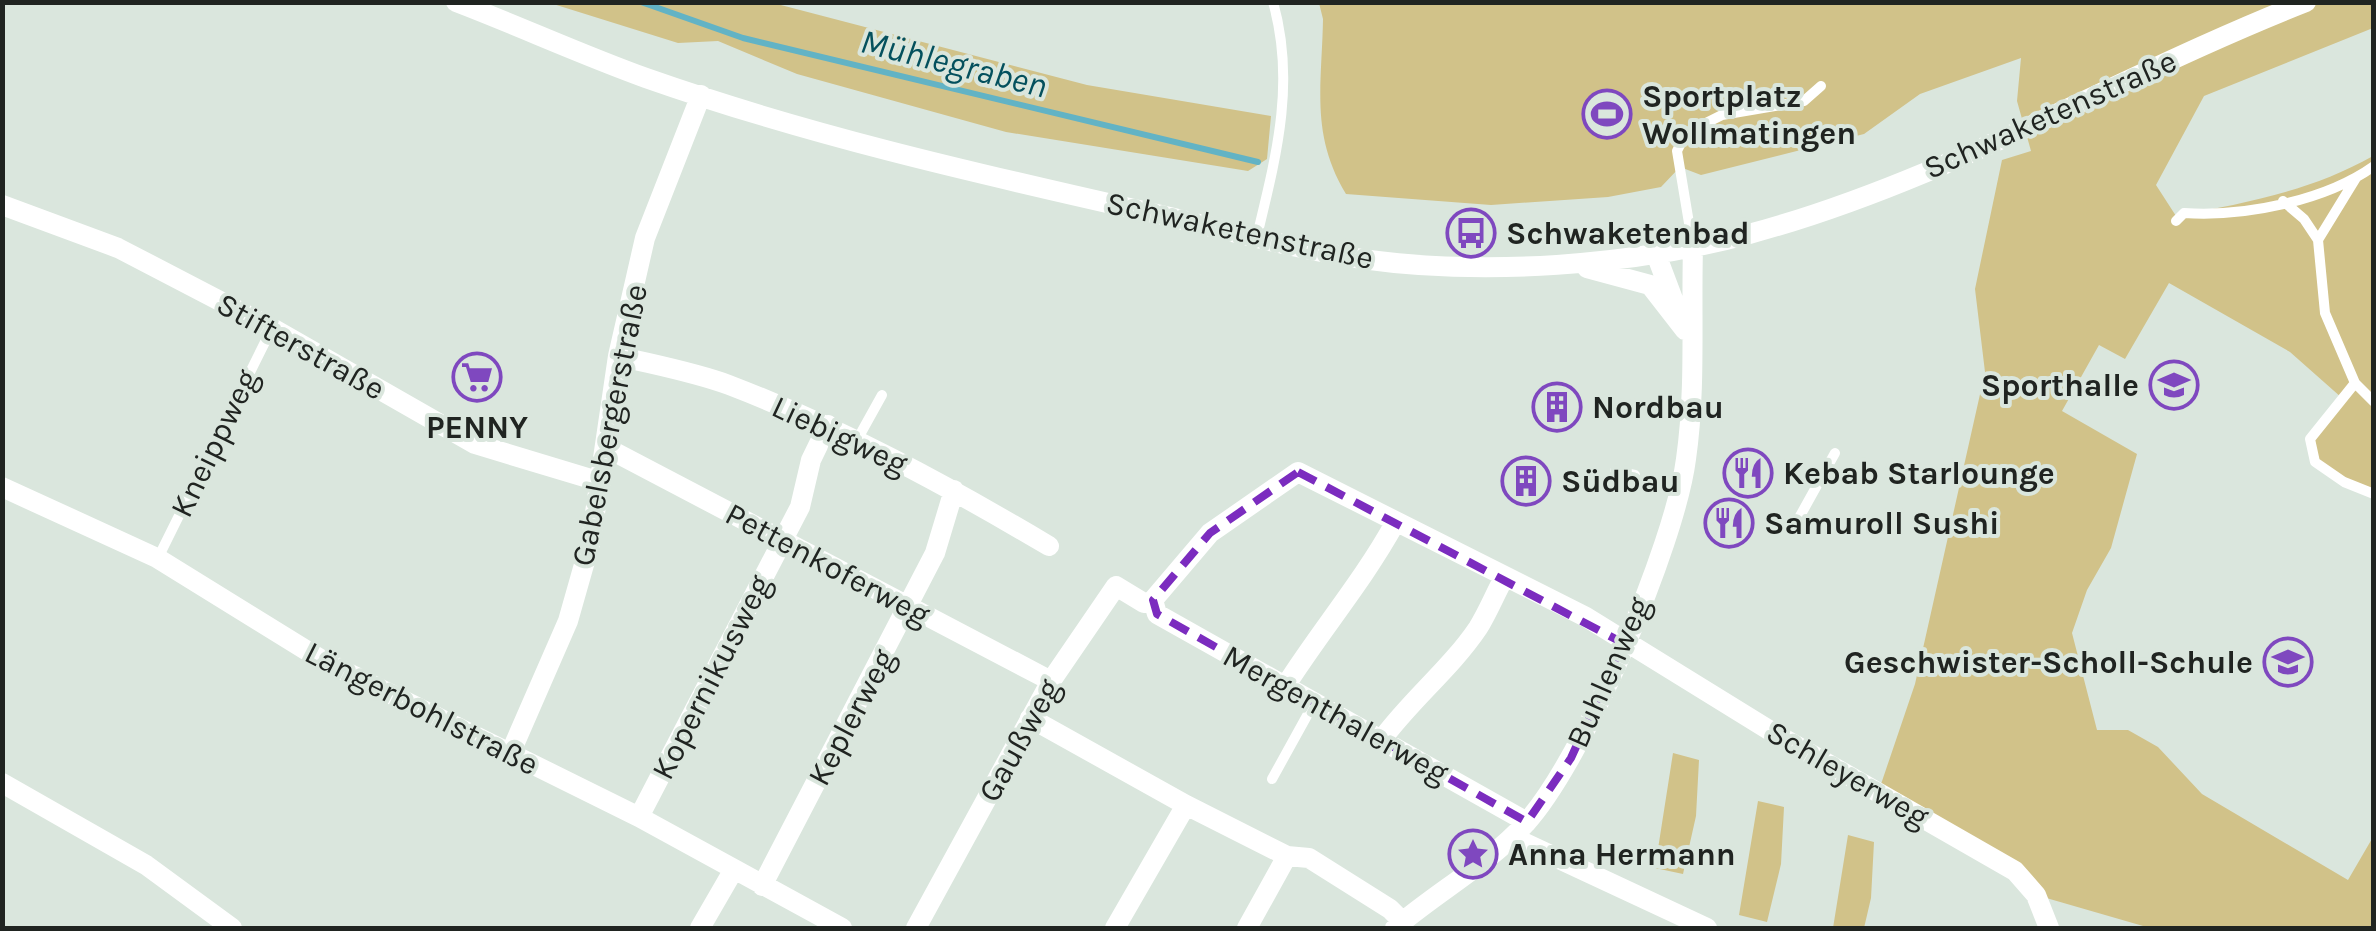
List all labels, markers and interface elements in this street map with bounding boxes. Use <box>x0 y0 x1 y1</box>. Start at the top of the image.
water label: Mühlegraben <box>856 21 1051 106</box>
street label: Schwaketenstraße <box>1918 42 2182 187</box>
place label: Sportplatz Wollmatingen <box>1642 78 1856 152</box>
sports icon: Sportplatz Wollmatingen <box>1581 88 1633 140</box>
street label: Schwaketenstraße <box>1103 184 1377 277</box>
bus stop icon: Schwaketenbad <box>1445 207 1497 259</box>
place label: Schwaketenbad <box>1506 215 1750 252</box>
street label: Gabelsbergerstraße <box>564 281 655 569</box>
street label: Stifterstraße <box>210 285 391 408</box>
supermarket icon: PENNY <box>451 351 503 403</box>
school or university icon: Sporthalle <box>2148 359 2200 411</box>
street label: Kneippweg <box>163 363 266 523</box>
place label: Sporthalle <box>1981 367 2139 404</box>
building icon: Nordbau <box>1531 381 1583 433</box>
street label: Liebigweg <box>766 388 913 483</box>
place label: Nordbau <box>1592 389 1724 426</box>
place label: PENNY <box>426 409 528 446</box>
restaurant icon: Kebab Starlounge <box>1722 447 1774 499</box>
building icon: Südbau <box>1500 455 1552 507</box>
place label: Kebab Starlounge <box>1783 455 2055 492</box>
place label: Südbau <box>1561 463 1680 500</box>
street label: Pettenkoferweg <box>719 495 936 634</box>
restaurant icon: Samuroll Sushi <box>1703 497 1755 549</box>
place label: Samuroll Sushi <box>1764 505 2000 542</box>
street label: Kopernikusweg <box>644 569 779 786</box>
street label: Buhlenweg <box>1559 591 1658 753</box>
street label: Längerbohlstraße <box>299 634 545 783</box>
school or university icon: Geschwister-Scholl-Schule <box>2262 636 2314 688</box>
street label: Mergenthalerweg <box>1217 637 1455 792</box>
street label: Keplerweg <box>800 643 903 792</box>
place label: Geschwister-Scholl-Schule <box>1844 644 2253 681</box>
street label: Gaußweg <box>971 672 1068 808</box>
street label: Schleyerweg <box>1760 713 1935 836</box>
place icon: Anna Hermann <box>1447 828 1499 880</box>
place label: Anna Hermann <box>1508 836 1736 873</box>

